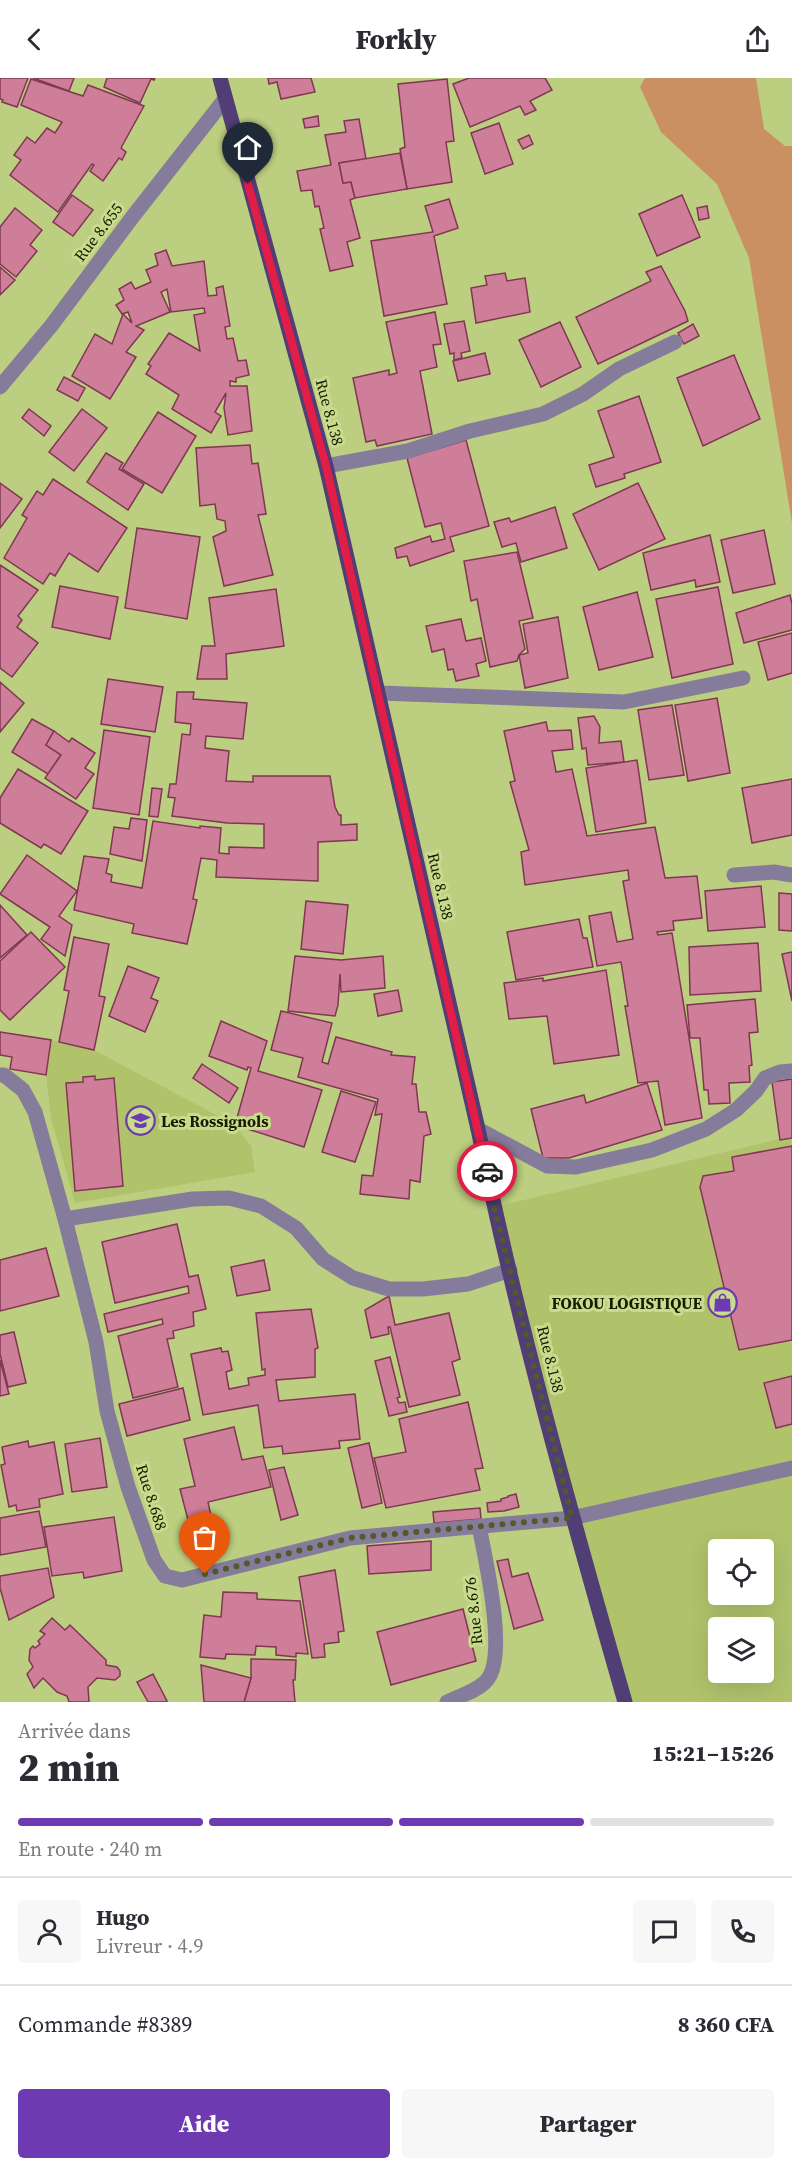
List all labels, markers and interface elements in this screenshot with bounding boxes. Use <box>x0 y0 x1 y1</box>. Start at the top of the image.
text: Forkly <box>355 21 437 58</box>
icon: back <box>18 23 51 56</box>
icon: share <box>741 23 774 56</box>
pin <box>222 122 273 184</box>
icon: home <box>231 131 264 164</box>
street label: Rue 8.655 <box>69 198 127 266</box>
street label: Rue 8.138 <box>311 376 349 448</box>
street label: Rue 8.138 <box>423 850 459 922</box>
school or university icon: Les Rossignols <box>124 1105 156 1137</box>
place label: Les Rossignols <box>161 1110 269 1132</box>
courier <box>457 1141 517 1201</box>
icon: car <box>471 1155 504 1188</box>
shop icon: FOKOU LOGISTIQUE <box>707 1287 739 1319</box>
place label: FOKOU LOGISTIQUE <box>551 1292 702 1314</box>
street label: Rue 8.138 <box>532 1323 570 1395</box>
street label: Rue 8.688 <box>131 1461 173 1533</box>
pin <box>179 1512 230 1574</box>
icon: bag <box>188 1521 221 1554</box>
map controls <box>708 1539 774 1683</box>
button: locate <box>708 1539 774 1605</box>
street label: Rue 8.676 <box>459 1576 487 1646</box>
button: layers <box>708 1617 774 1683</box>
text: Arrivée dans <box>18 1717 131 1745</box>
text: 15:21–15:26 <box>652 1738 774 1768</box>
text: 2 min <box>18 1741 120 1794</box>
text: En route · 240 m <box>18 1835 162 1863</box>
button: person <box>18 1900 81 1963</box>
button: chat <box>633 1900 696 1963</box>
button: phone <box>711 1900 774 1963</box>
text: Hugo <box>96 1902 150 1932</box>
text: Livreur · 4.9 <box>96 1932 204 1960</box>
text: Commande #8389 <box>18 2009 192 2039</box>
text: 8 360 CFA <box>678 2009 774 2039</box>
button: Aide <box>18 2089 390 2158</box>
button: Partager <box>402 2089 774 2158</box>

